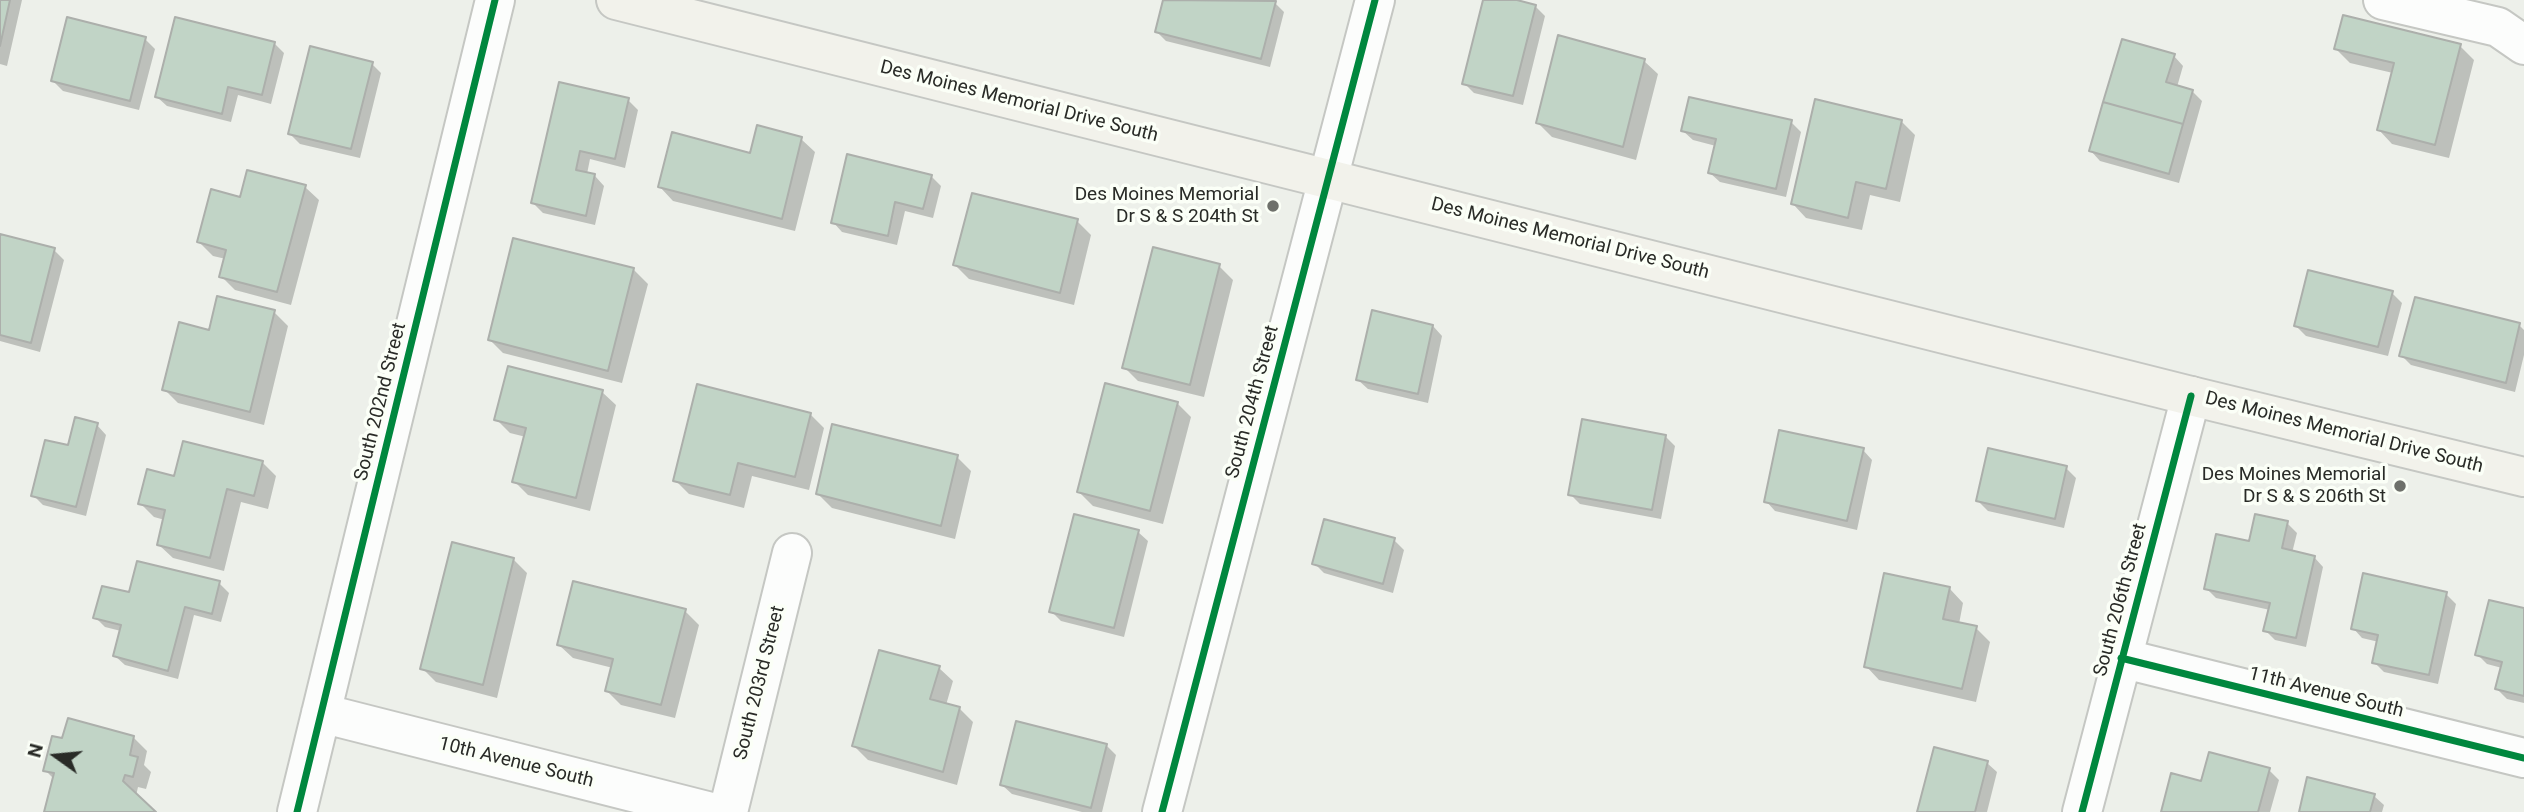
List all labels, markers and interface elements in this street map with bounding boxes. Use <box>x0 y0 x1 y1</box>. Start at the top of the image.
street label: Des Moines Memorial Drive South <box>878 56 1160 148</box>
place label: Des Moines Memorial Dr S & S 204th St <box>1075 184 1259 228</box>
street label: Des Moines Memorial Drive South <box>1429 193 1711 285</box>
marker: Des Moines Memorial Dr S & S 204th St <box>1265 198 1281 214</box>
street label: South 202nd Street <box>350 321 412 483</box>
street label: South 204th Street <box>1222 323 1284 481</box>
street label: Des Moines Memorial Drive South <box>2203 387 2485 479</box>
place label: Des Moines Memorial Dr S & S 206th St <box>2202 464 2386 508</box>
marker: Des Moines Memorial Dr S & S 206th St <box>2392 478 2408 494</box>
street label: South 206th Street <box>2090 521 2152 679</box>
street label: South 203rd Street <box>730 604 790 762</box>
street label: 11th Avenue South <box>2246 663 2406 723</box>
north arrow <box>21 721 91 791</box>
street label: 10th Avenue South <box>436 733 596 793</box>
text: N <box>22 741 48 760</box>

